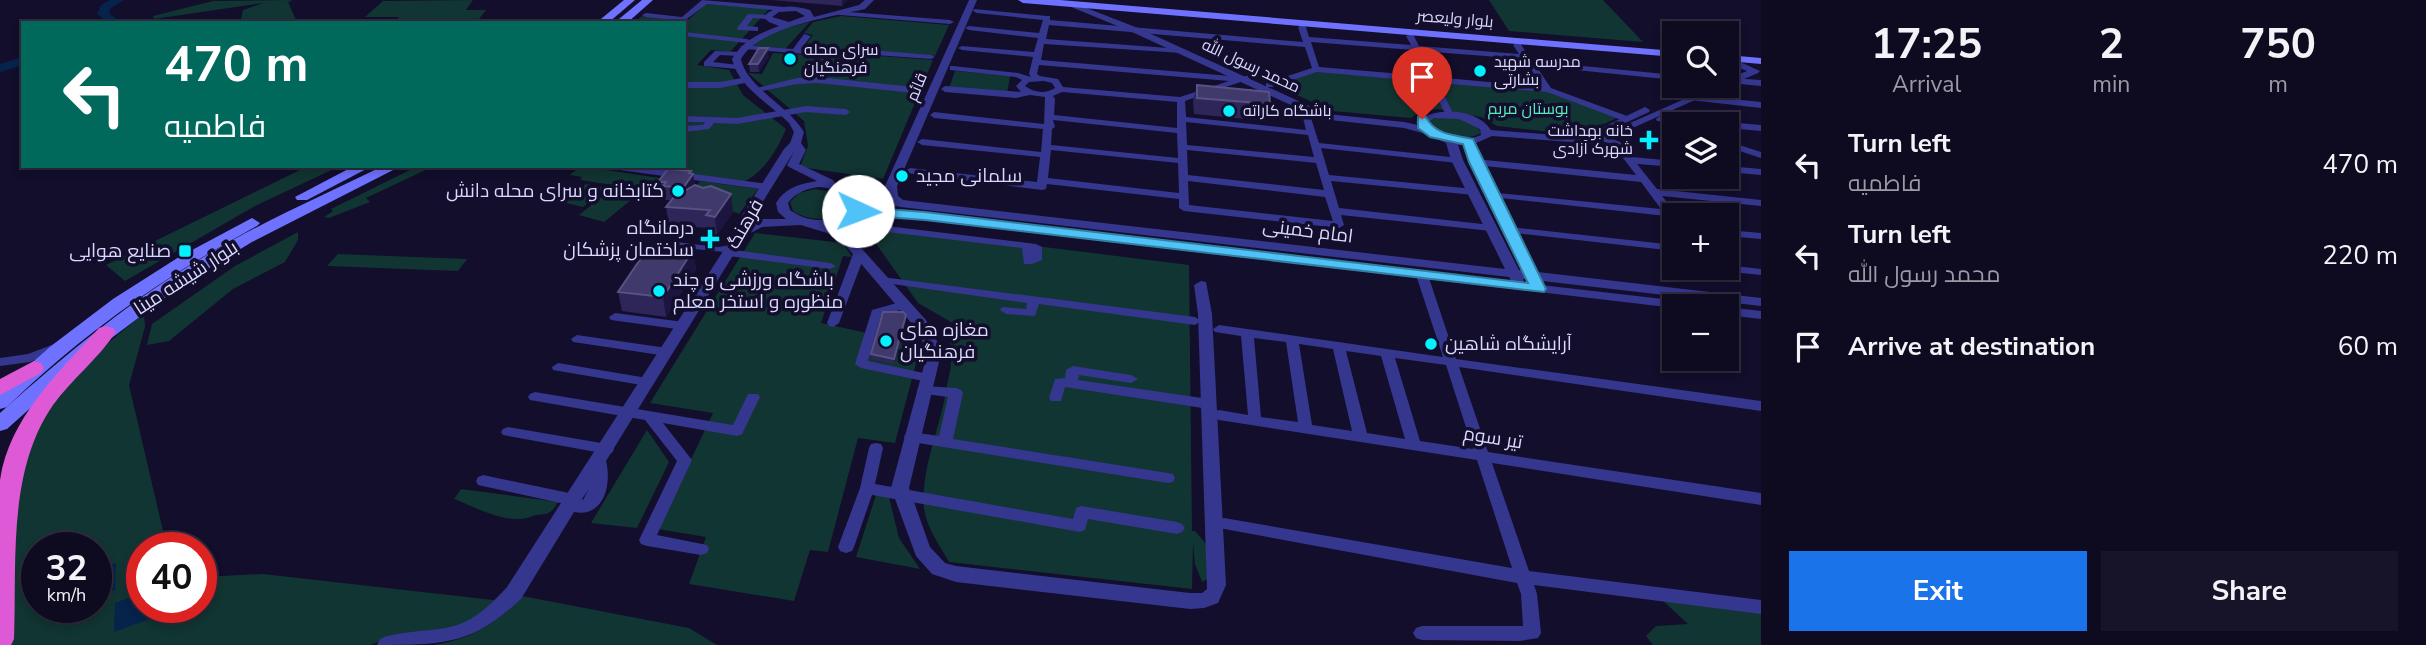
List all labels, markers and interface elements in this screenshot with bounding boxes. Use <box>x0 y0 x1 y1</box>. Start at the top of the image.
street label: بلوار ولیعصر <box>1415 5 1494 33</box>
text: 17:25 <box>1871 16 1982 73</box>
text: 2 <box>2099 16 2124 73</box>
text: 750 <box>2240 16 2316 73</box>
map controls <box>1662 21 1739 371</box>
button: search <box>1662 21 1739 98</box>
text: 470 m <box>164 31 308 98</box>
street label: محمد رسول الله <box>1198 34 1304 98</box>
place label: سرای محله فرهنگیان <box>804 39 879 79</box>
pin <box>1392 47 1452 119</box>
icon: left <box>49 49 140 140</box>
marker: سرای محله فرهنگیان <box>782 51 798 67</box>
place label: مدرسه شهید بشارتی <box>1494 51 1581 91</box>
icon: arrive <box>1403 58 1441 96</box>
marker: مدرسه شهید بشارتی <box>1472 63 1488 79</box>
street label: قائم <box>901 69 933 105</box>
text: Arrival <box>1892 69 1961 100</box>
text: min <box>2092 69 2130 100</box>
text: m <box>2268 69 2288 100</box>
park label: بوستان مریم <box>1488 98 1568 120</box>
place label: باشگاه کاراته <box>1243 100 1331 122</box>
marker: باشگاه کاراته <box>1221 103 1237 119</box>
text: فاطمیه <box>164 105 266 148</box>
button: layers <box>1662 112 1739 189</box>
place label: خانه بهداشت شهرک آزادی <box>1548 120 1633 160</box>
text: Turn left <box>1848 126 1951 161</box>
marker: خانه بهداشت شهرک آزادی <box>1639 130 1659 150</box>
icon: left <box>1789 146 1827 184</box>
text: 470 m <box>2322 147 2398 182</box>
place label: سلمانی مجید <box>916 163 1022 189</box>
marker: سلمانی مجید <box>894 168 910 184</box>
text: فاطمیه <box>1848 168 1921 199</box>
position arrow <box>821 174 895 248</box>
place label: کتابخانه و سرای محله دانش <box>446 178 664 204</box>
marker: کتابخانه و سرای محله دانش <box>670 183 686 199</box>
street label: فرهنگ <box>720 194 770 254</box>
button: + <box>1662 203 1739 280</box>
street label: امام خمینی <box>1261 213 1355 249</box>
place label: درمانگاه ساختمان پزشکان <box>563 215 694 263</box>
text: Turn left <box>1848 217 1951 252</box>
marker: درمانگاه ساختمان پزشکان <box>700 229 720 249</box>
street label: بلوار شیشه مینا <box>129 235 243 321</box>
icon: left <box>1789 237 1827 275</box>
place label: صنایع هوایی <box>69 238 171 264</box>
text: 220 m <box>2322 238 2398 273</box>
marker: صنایع هوایی <box>177 243 193 259</box>
text: محمد رسول الله <box>1848 259 2000 290</box>
place label: باشگاه ورزشی و چند منظوره و استخر معلم <box>673 267 843 315</box>
marker: باشگاه ورزشی و چند منظوره و استخر معلم <box>651 283 667 299</box>
button: − <box>1662 294 1739 371</box>
place label: مغازه های فرهنگیان <box>900 317 989 365</box>
icon: arrive <box>1789 328 1827 366</box>
text: Arrive at destination <box>1848 329 2095 364</box>
text: 60 m <box>2338 329 2398 364</box>
place label: آرایشگاه شاهین <box>1445 331 1572 357</box>
marker: مغازه های فرهنگیان <box>878 333 894 349</box>
marker: آرایشگاه شاهین <box>1423 336 1439 352</box>
street label: تیر سوم <box>1461 420 1525 456</box>
speed limit sign: 40 <box>126 532 217 623</box>
text: 32 <box>45 545 88 592</box>
button: Exit <box>1789 551 2087 631</box>
button: Share <box>2101 551 2398 631</box>
text: km/h <box>47 583 86 607</box>

